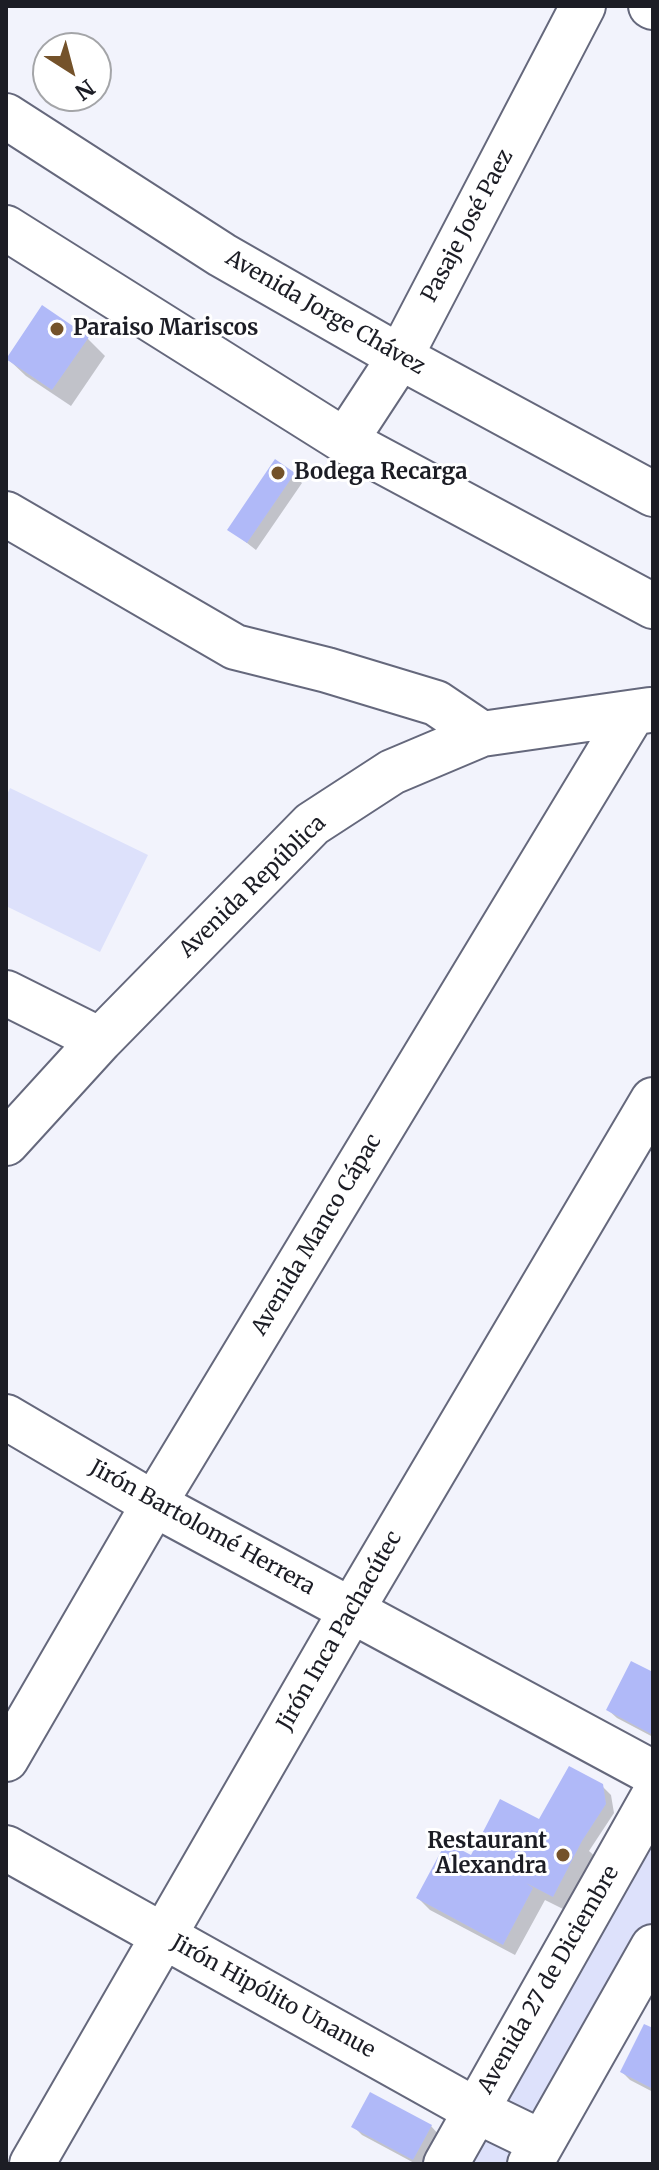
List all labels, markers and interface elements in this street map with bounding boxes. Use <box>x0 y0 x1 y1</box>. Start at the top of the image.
north arrow <box>32 32 112 112</box>
text: N <box>70 73 100 106</box>
street label: Pasaje José Paez <box>417 145 519 307</box>
street label: Avenida Jorge Chávez <box>221 245 429 381</box>
place label: Paraiso Mariscos <box>73 316 258 342</box>
marker: Paraiso Mariscos <box>48 320 66 338</box>
place label: Bodega Recarga <box>294 460 468 486</box>
marker: Bodega Recarga <box>269 464 287 482</box>
street label: Avenida República <box>174 810 332 964</box>
street label: Avenida Manco Cápac <box>246 1130 388 1340</box>
street label: Jirón Bartolomé Herrera <box>85 1455 319 1601</box>
street label: Jirón Inca Pachacútec <box>272 1527 408 1735</box>
place label: Restaurant Alexandra <box>427 1829 547 1880</box>
marker: Restaurant Alexandra <box>554 1846 572 1864</box>
street label: Avenida 27 de Diciembre <box>473 1861 625 2099</box>
street label: Jirón Hipólito Unanue <box>166 1930 380 2064</box>

